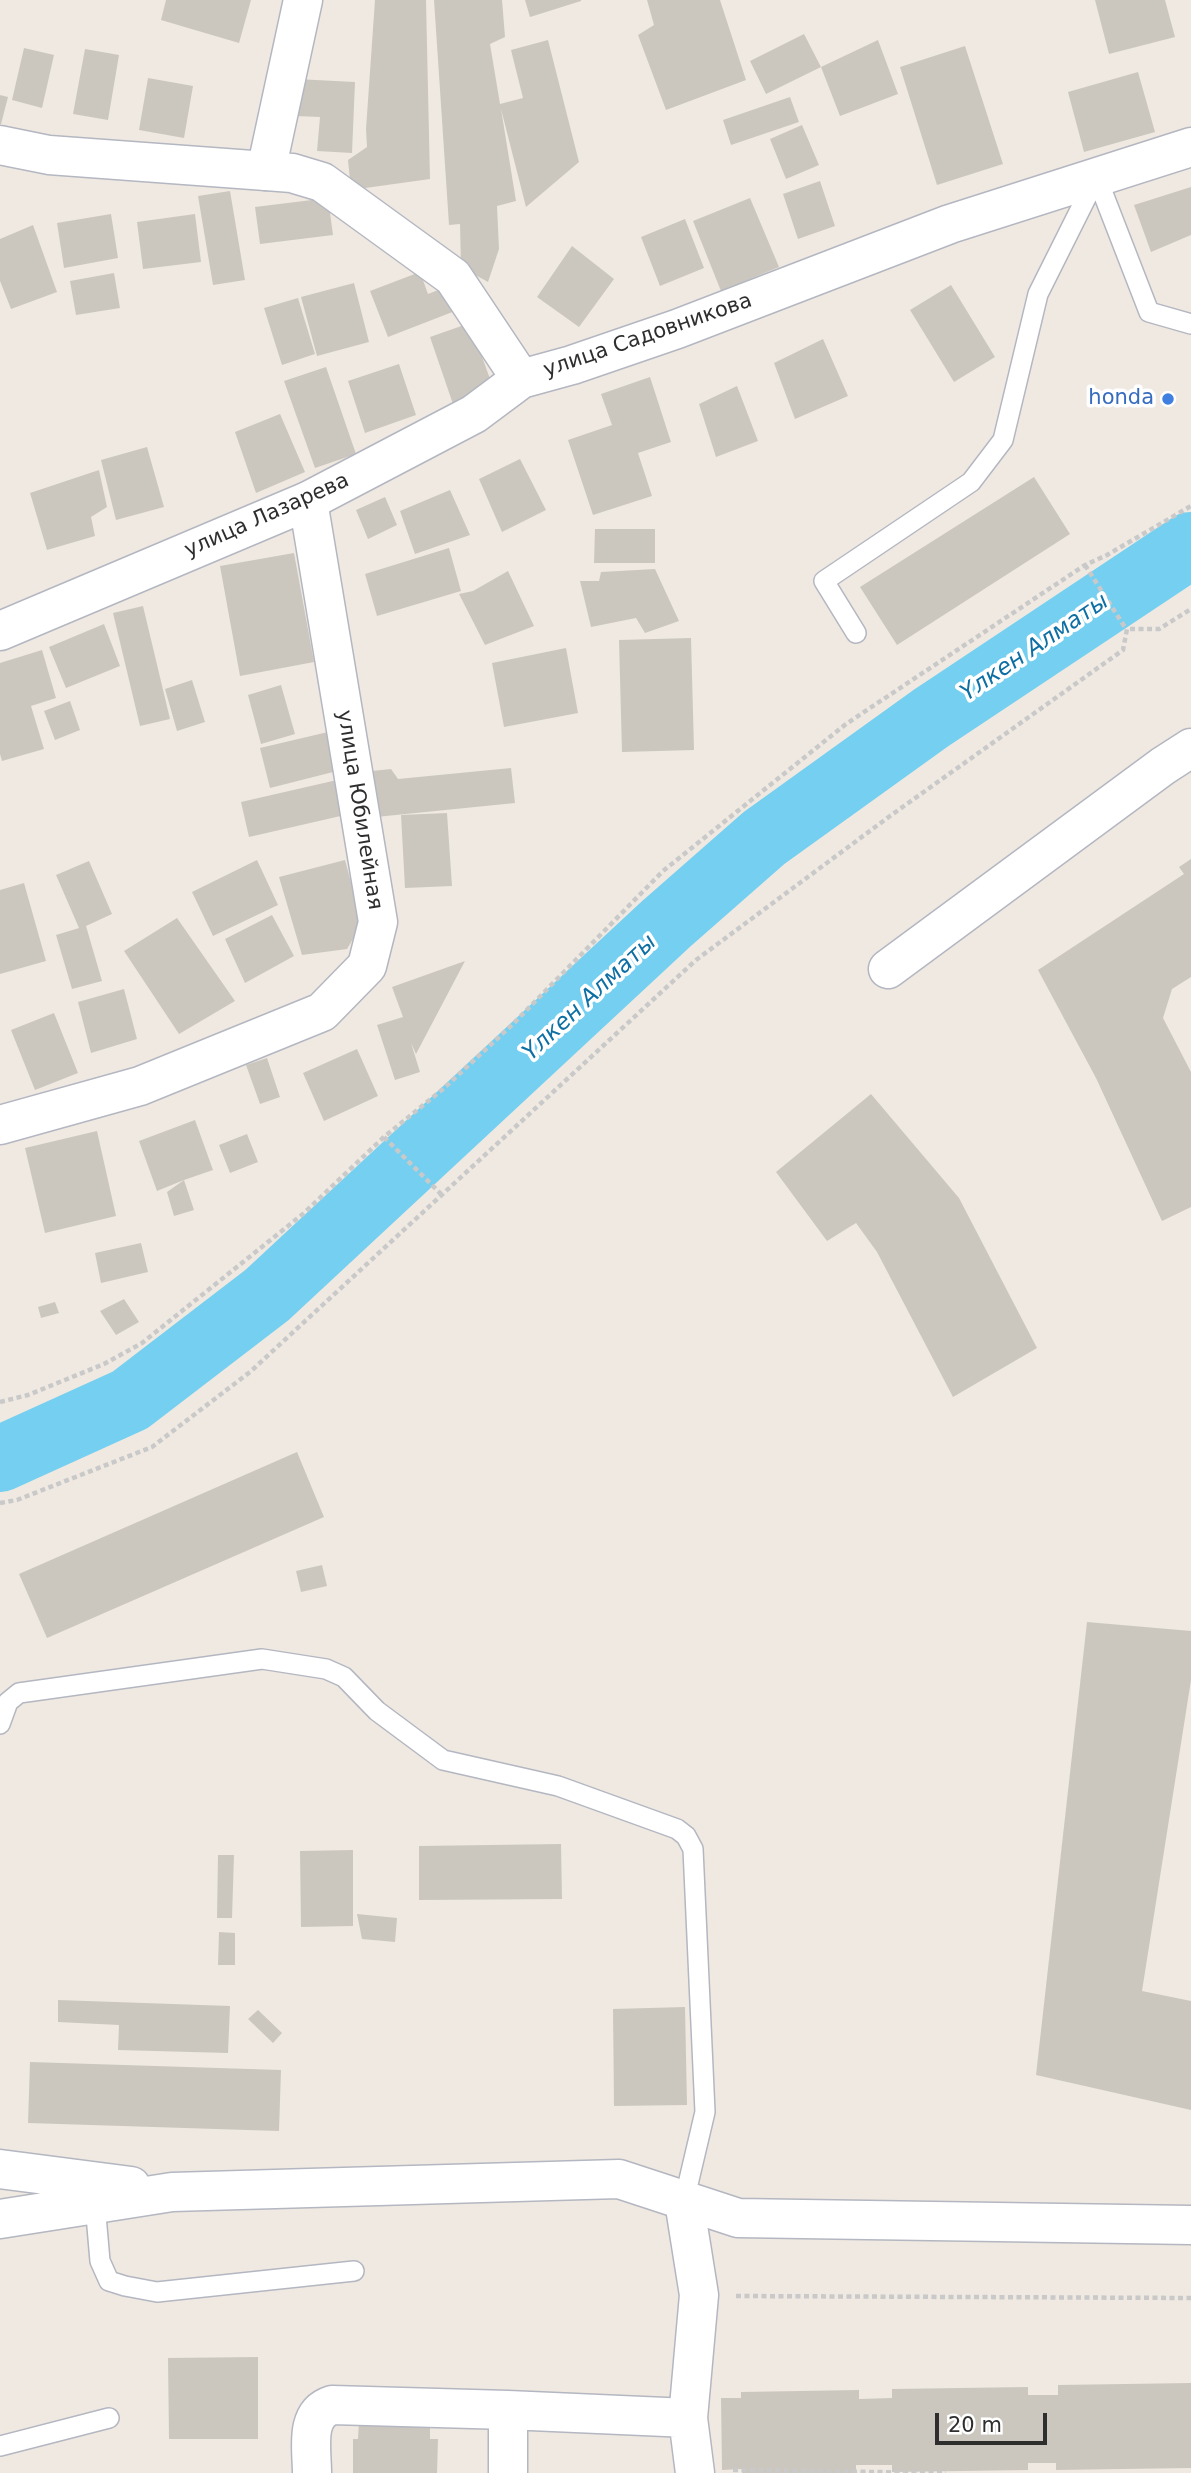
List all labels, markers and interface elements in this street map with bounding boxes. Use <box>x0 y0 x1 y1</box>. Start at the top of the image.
street label: улица Садовникова <box>540 288 756 384</box>
place label: honda <box>1088 386 1154 412</box>
marker: honda <box>1160 391 1176 407</box>
street label: улица Лазарева <box>181 468 353 564</box>
water label: Үлкен Алматы <box>956 588 1114 708</box>
street label: улица Юбилейная <box>331 708 387 912</box>
water label: Үлкен Алматы <box>517 929 663 1067</box>
scale bar <box>939 2400 1051 2444</box>
text: 20 m <box>948 2413 1002 2437</box>

